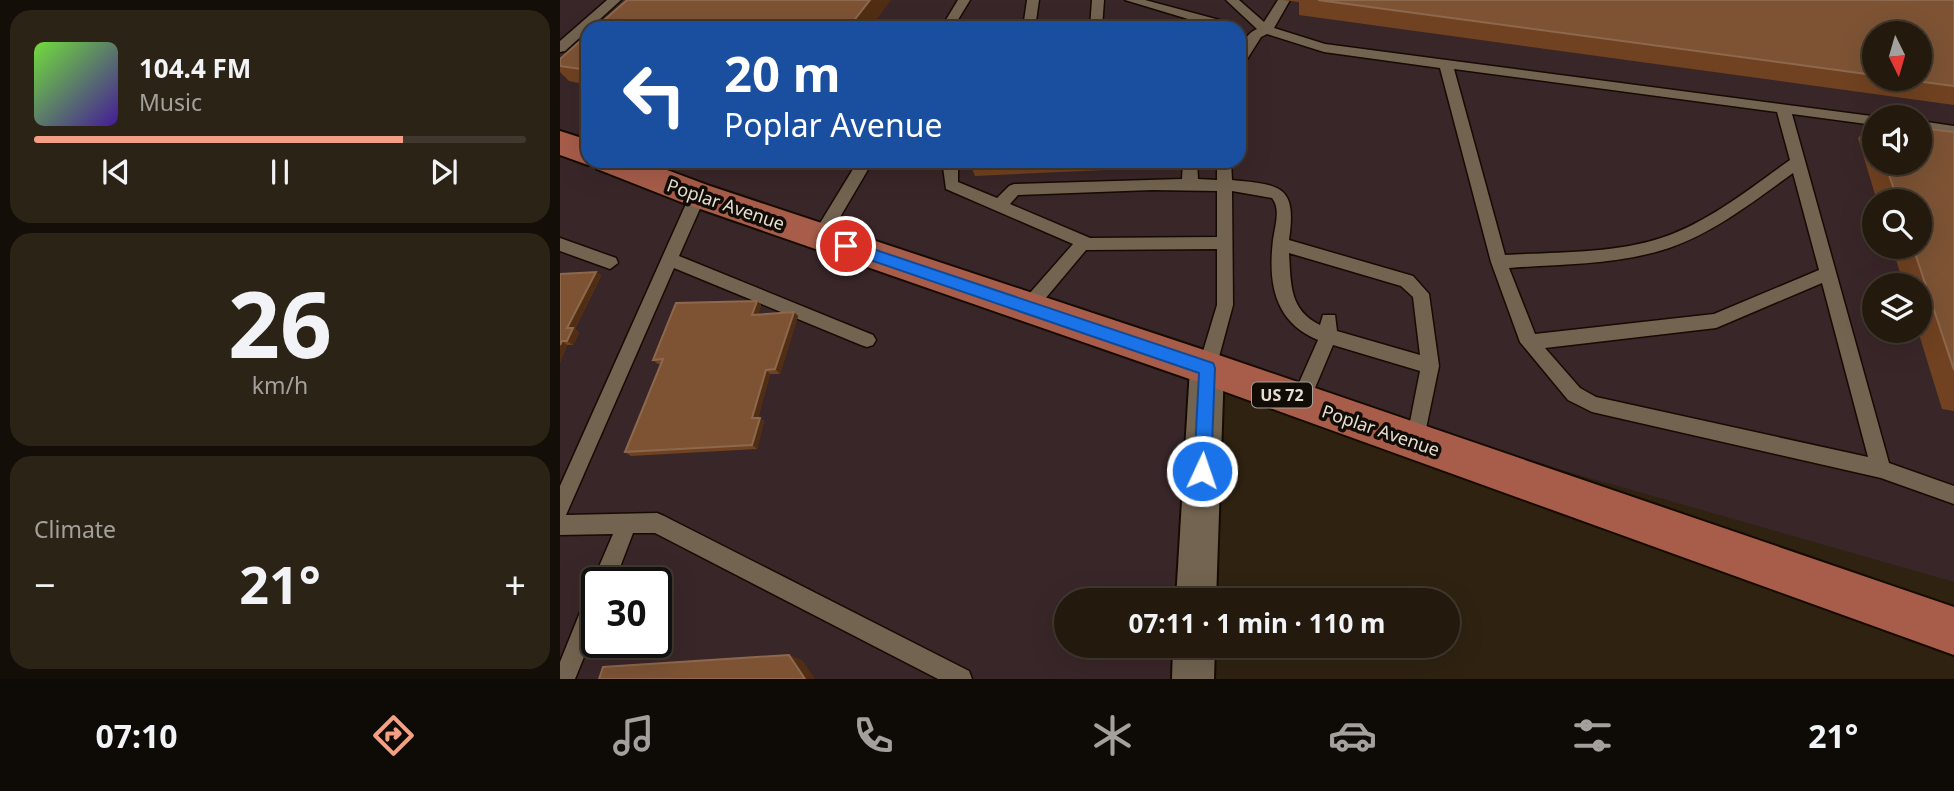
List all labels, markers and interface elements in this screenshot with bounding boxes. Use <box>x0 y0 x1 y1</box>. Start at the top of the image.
north arrow <box>1862 21 1932 91</box>
map controls <box>1862 21 1932 343</box>
text: 20 m <box>724 40 841 106</box>
icon: left <box>609 49 700 140</box>
text: 104.4 FM <box>139 50 251 86</box>
text: Music <box>139 86 202 118</box>
text: Poplar Avenue <box>724 103 943 146</box>
button: sound <box>1862 105 1932 175</box>
icon: previous <box>97 153 135 191</box>
icon: pause <box>261 153 299 191</box>
icon: next <box>425 153 463 191</box>
street label: Poplar Avenue <box>664 173 788 235</box>
button: search <box>1862 189 1932 259</box>
pin <box>816 216 876 276</box>
icon: arrive <box>827 227 865 265</box>
text: 26 <box>228 261 332 385</box>
button: layers <box>1862 273 1932 343</box>
text: km/h <box>252 369 308 401</box>
road number: US 72 <box>1252 382 1312 408</box>
street label: Poplar Avenue <box>1319 399 1443 461</box>
position arrow <box>1165 434 1239 508</box>
text: Climate <box>34 513 116 545</box>
text: 21° <box>239 548 321 619</box>
text: − <box>34 558 56 610</box>
text: + <box>504 558 526 610</box>
speed limit sign: 30 <box>581 567 672 658</box>
text: 07:11 · 1 min · 110 m <box>1129 605 1385 641</box>
icon: directions <box>369 711 418 760</box>
icon: music <box>609 711 658 760</box>
icon: phone <box>849 711 898 760</box>
icon: climate <box>1088 711 1137 760</box>
icon: car <box>1328 711 1377 760</box>
icon: filters <box>1568 711 1617 760</box>
text: 07:10 <box>95 714 178 757</box>
text: 21° <box>1808 714 1858 757</box>

